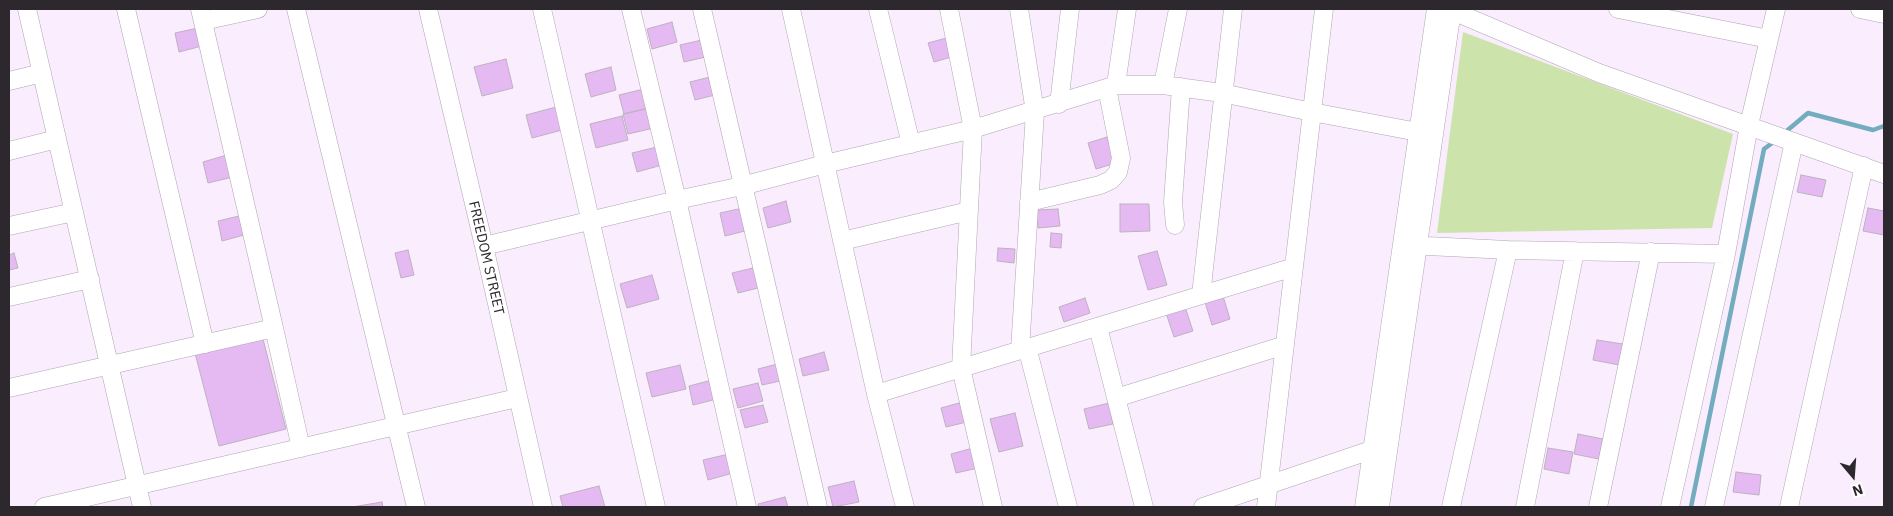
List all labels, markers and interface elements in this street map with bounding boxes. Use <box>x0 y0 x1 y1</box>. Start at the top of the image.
street label: FREEDOM STREET <box>465 199 507 317</box>
north arrow <box>1828 451 1878 501</box>
text: N <box>1850 480 1865 500</box>

